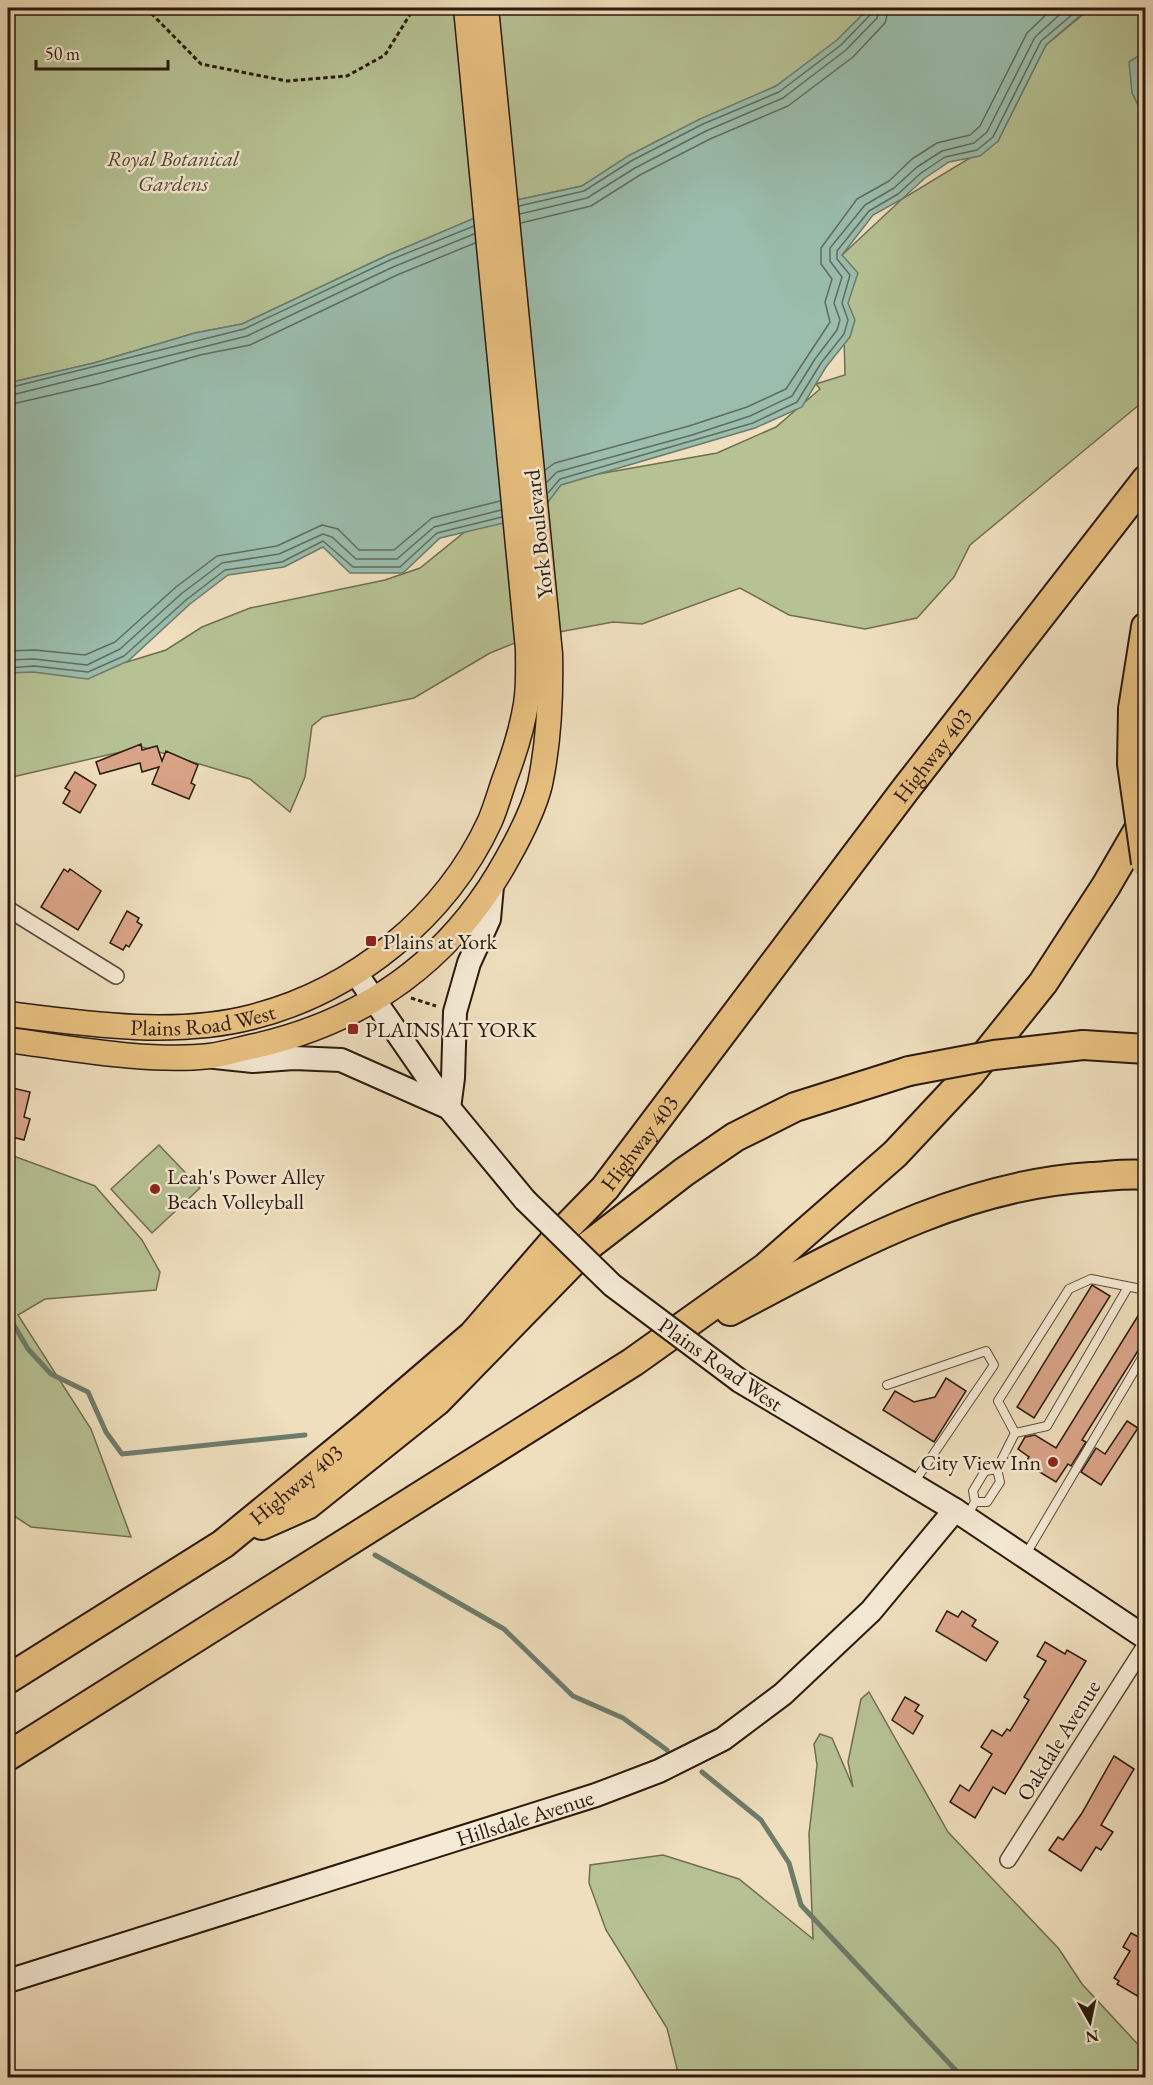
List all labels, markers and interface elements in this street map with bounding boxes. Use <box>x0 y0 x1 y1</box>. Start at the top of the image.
scale bar <box>36 33 168 71</box>
text: 50 m <box>45 42 80 65</box>
park label: Royal Botanical Gardens <box>107 144 240 198</box>
street label: York Boulevard <box>517 467 560 600</box>
street label: Highway 403 <box>887 702 979 809</box>
place label: Plains at York <box>383 927 498 956</box>
marker: Plains at York <box>364 934 378 948</box>
street label: Plains Road West <box>130 997 279 1043</box>
place label: PLAINS AT YORK <box>365 1015 538 1044</box>
marker: PLAINS AT YORK <box>346 1022 360 1036</box>
street label: Highway 403 <box>594 1089 685 1197</box>
place label: Leah's Power Alley Beach Volleyball <box>167 1162 325 1216</box>
marker: Leah's Power Alley Beach Volleyball <box>148 1182 162 1196</box>
street label: Plains Road West <box>653 1311 789 1418</box>
street label: Highway 403 <box>243 1438 349 1532</box>
place label: City View Inn <box>921 1448 1041 1477</box>
marker: City View Inn <box>1046 1455 1060 1469</box>
street label: Oakdale Avenue <box>1010 1674 1107 1806</box>
street label: Hillsdale Avenue <box>453 1783 598 1853</box>
north arrow <box>1060 1992 1120 2052</box>
text: N <box>1084 2025 1100 2048</box>

